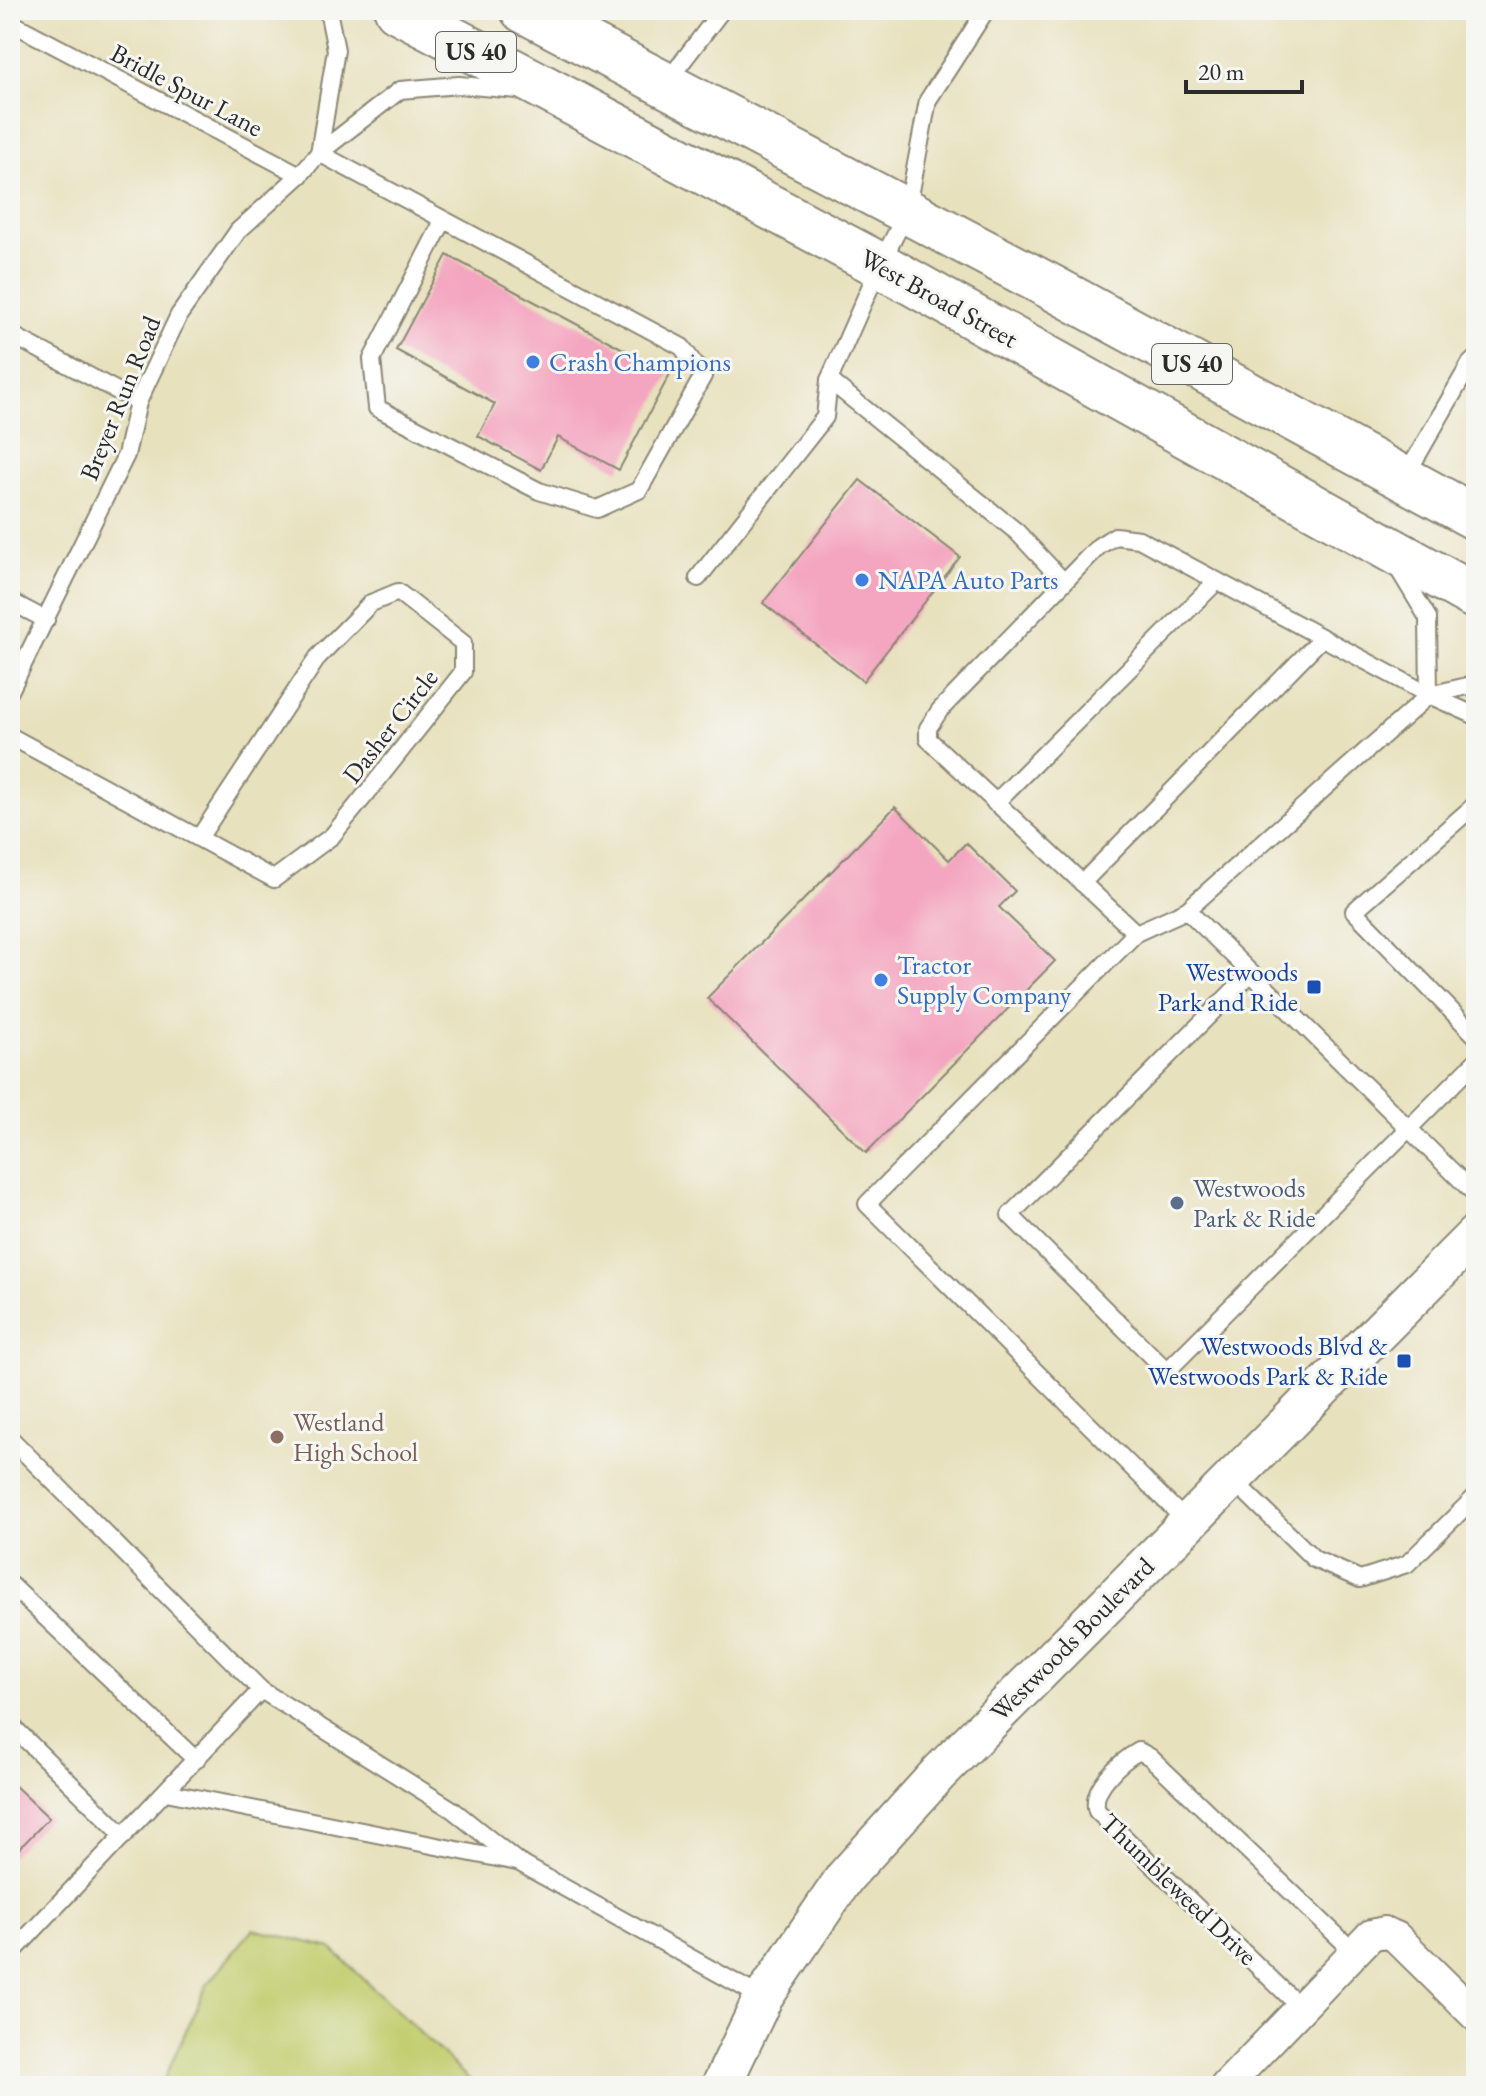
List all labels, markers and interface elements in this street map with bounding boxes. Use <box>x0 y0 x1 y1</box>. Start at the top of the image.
road number: US 40 <box>436 32 516 72</box>
street label: Bridle Spur Lane <box>105 36 269 144</box>
scale bar <box>1186 44 1302 94</box>
text: 20 m <box>1198 56 1245 87</box>
street label: West Broad Street <box>854 241 1024 355</box>
street label: Breyer Run Road <box>72 310 169 485</box>
road number: US 40 <box>1152 344 1232 384</box>
place label: Crash Champions <box>549 345 731 379</box>
marker: Crash Champions <box>524 353 542 371</box>
place label: NAPA Auto Parts <box>878 563 1058 597</box>
marker: NAPA Auto Parts <box>853 571 871 589</box>
street label: Dasher Circle <box>335 662 445 790</box>
place label: Tractor Supply Company <box>897 948 1072 1012</box>
place label: Westwoods Park and Ride <box>1158 955 1298 1019</box>
marker: Tractor Supply Company <box>872 971 890 989</box>
marker: Westwoods Park and Ride <box>1305 978 1323 996</box>
place label: Westwoods Park & Ride <box>1193 1171 1316 1235</box>
marker: Westwoods Park & Ride <box>1168 1194 1186 1212</box>
place label: Westwoods Blvd & Westwoods Park & Ride <box>1148 1329 1388 1393</box>
marker: Westwoods Blvd & Westwoods Park & Ride <box>1395 1352 1413 1370</box>
place label: Westland High School <box>293 1405 418 1469</box>
marker: Westland High School <box>268 1428 286 1446</box>
street label: Westwoods Boulevard <box>983 1549 1162 1728</box>
street label: Thumbleweed Drive <box>1093 1806 1265 1972</box>

